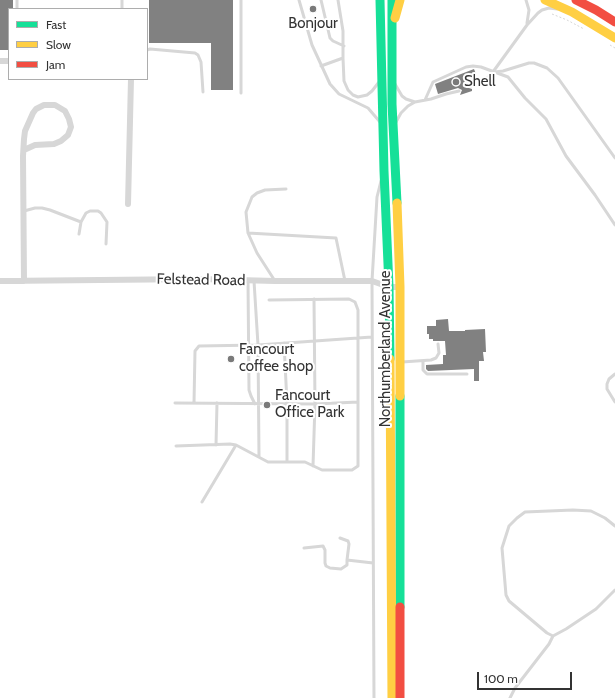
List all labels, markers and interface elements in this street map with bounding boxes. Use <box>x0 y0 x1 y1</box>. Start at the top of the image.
marker: Bonjour <box>308 4 318 14</box>
legend <box>8 8 148 80</box>
place label: Bonjour <box>288 15 338 33</box>
text: Fast <box>46 17 66 32</box>
text: Slow <box>46 37 71 52</box>
text: Jam <box>46 57 65 72</box>
place label: Shell <box>464 73 496 91</box>
marker: Shell <box>451 77 461 87</box>
street label: Felstead Road <box>156 270 246 290</box>
street label: Northumberland Avenue <box>377 271 395 427</box>
place label: Fancourt coffee shop <box>239 341 313 376</box>
marker: Fancourt coffee shop <box>226 354 236 364</box>
place label: Fancourt Office Park <box>275 387 344 422</box>
marker: Fancourt Office Park <box>262 400 272 410</box>
scale bar <box>479 664 574 690</box>
text: 100 m <box>484 671 518 686</box>

